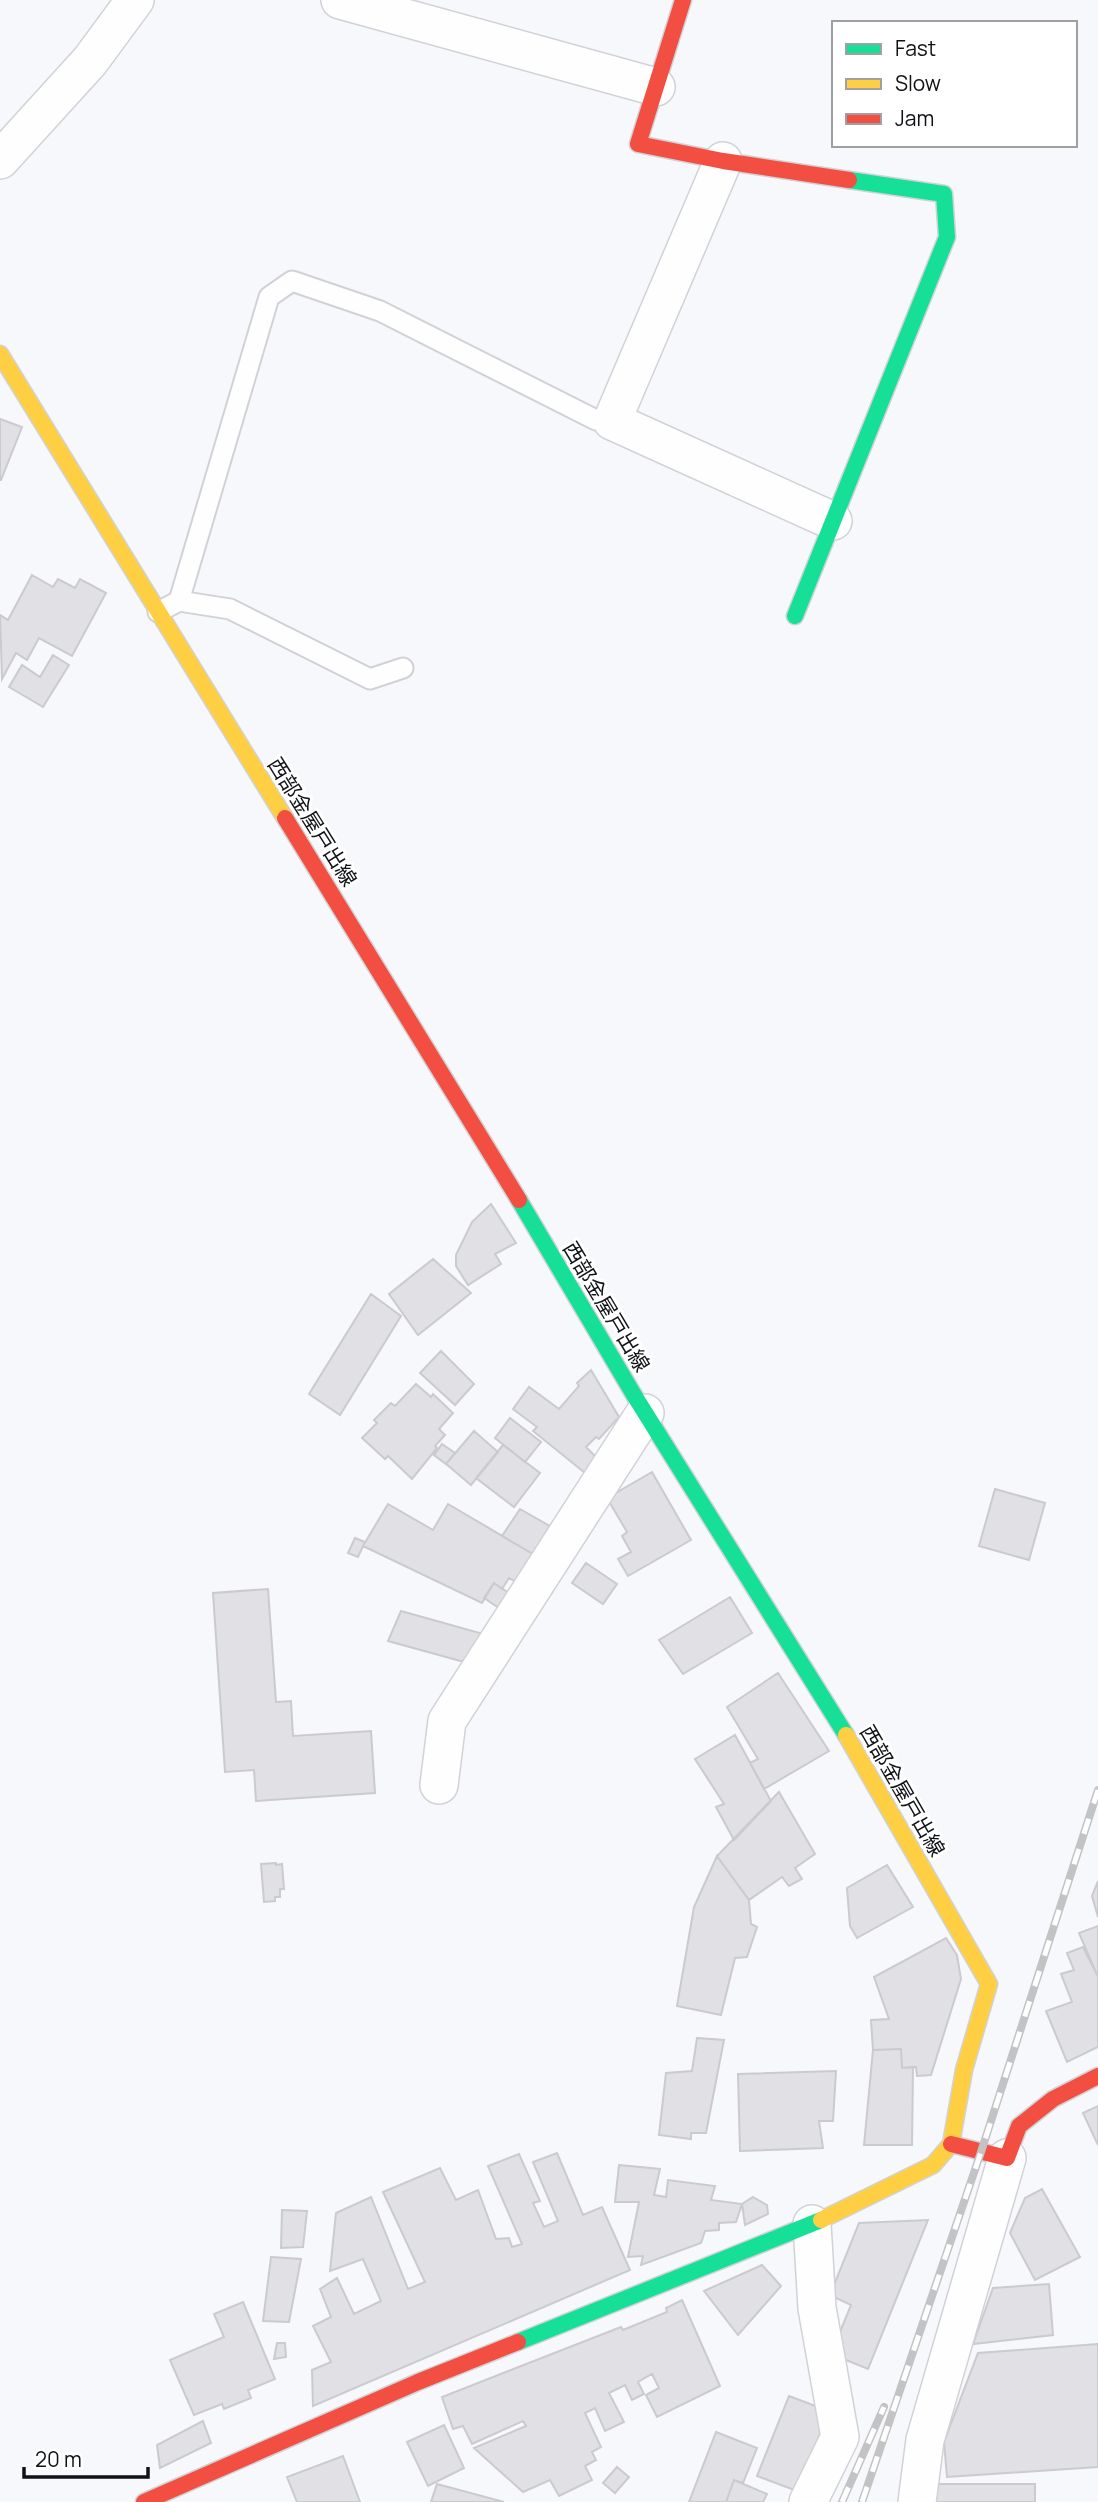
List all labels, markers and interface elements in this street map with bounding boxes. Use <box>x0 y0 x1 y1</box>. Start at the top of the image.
legend <box>832 21 1077 147</box>
text: Fast <box>895 34 936 62</box>
text: Slow <box>895 69 941 97</box>
text: Jam <box>895 104 934 132</box>
street label: 西部金屋戸出線 <box>262 752 364 891</box>
street label: 西部金屋戸出線 <box>557 1236 657 1377</box>
street label: 西部金屋戸出線 <box>854 1720 952 1861</box>
scale bar <box>24 2436 149 2480</box>
text: 20 m <box>35 2445 82 2473</box>

